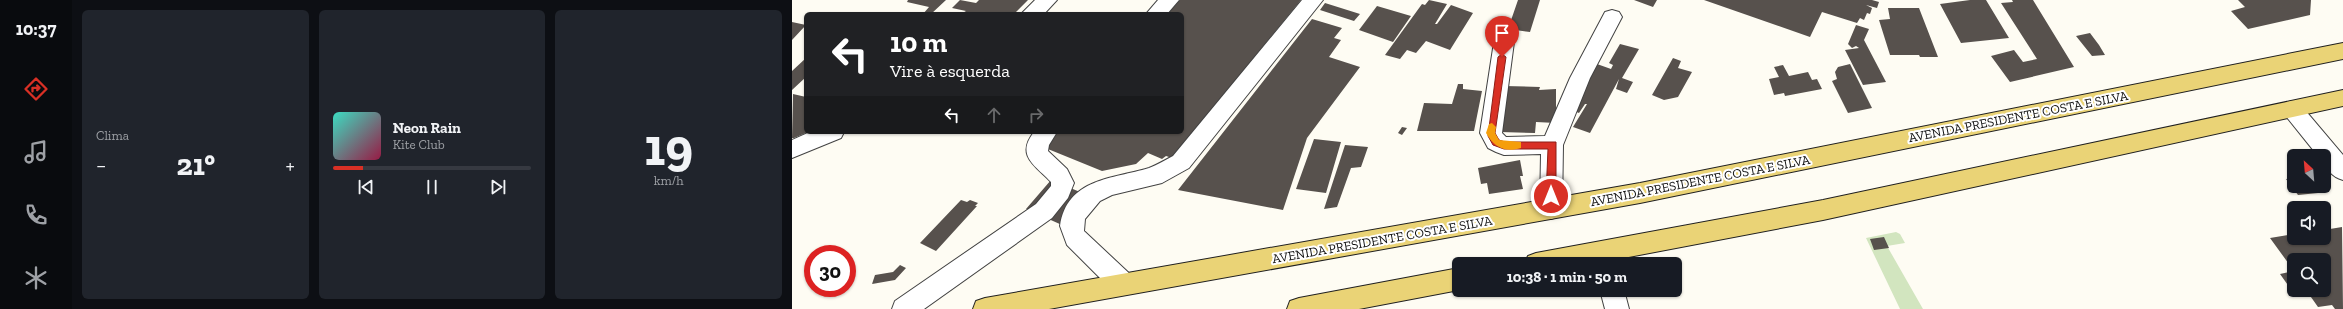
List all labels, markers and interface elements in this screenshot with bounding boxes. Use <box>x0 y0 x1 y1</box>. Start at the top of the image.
pin <box>1485 16 1519 57</box>
text: 10:37 <box>16 18 56 40</box>
icon: arrive <box>1491 22 1513 44</box>
text: 10 m <box>890 26 947 59</box>
icon: left <box>824 28 876 80</box>
text: Vire à esquerda <box>890 60 1010 82</box>
icon: directions <box>22 75 50 103</box>
street label: AVENIDA PRESIDENTE COSTA E SILVA <box>1907 88 2130 145</box>
icon: left <box>941 104 963 126</box>
icon: ahead <box>983 104 1005 126</box>
icon: right <box>1025 104 1047 126</box>
text: 19 <box>644 116 693 178</box>
text: Neon Rain <box>393 119 461 137</box>
text: Clima <box>96 128 129 143</box>
text: Kite Club <box>393 137 445 152</box>
icon: music <box>22 138 50 166</box>
text: 21° <box>177 147 215 183</box>
north arrow <box>2287 149 2331 193</box>
map controls <box>2287 149 2331 297</box>
text: − <box>96 152 106 179</box>
text: + <box>285 152 295 179</box>
street label: AVENIDA PRESIDENTE COSTA E SILVA <box>1589 152 1812 209</box>
text: km/h <box>654 173 684 188</box>
position arrow <box>1530 175 1572 217</box>
icon: previous <box>355 176 377 198</box>
icon: pause <box>421 176 443 198</box>
icon: next <box>487 176 509 198</box>
icon: phone <box>22 201 50 229</box>
button: sound <box>2287 201 2331 245</box>
street label: AVENIDA PRESIDENTE COSTA E SILVA <box>1271 213 1494 266</box>
speed limit sign: 30 <box>804 245 856 297</box>
button: search <box>2287 253 2331 297</box>
icon: climate <box>22 264 50 292</box>
text: 10:38 · 1 min · 50 m <box>1507 268 1627 286</box>

